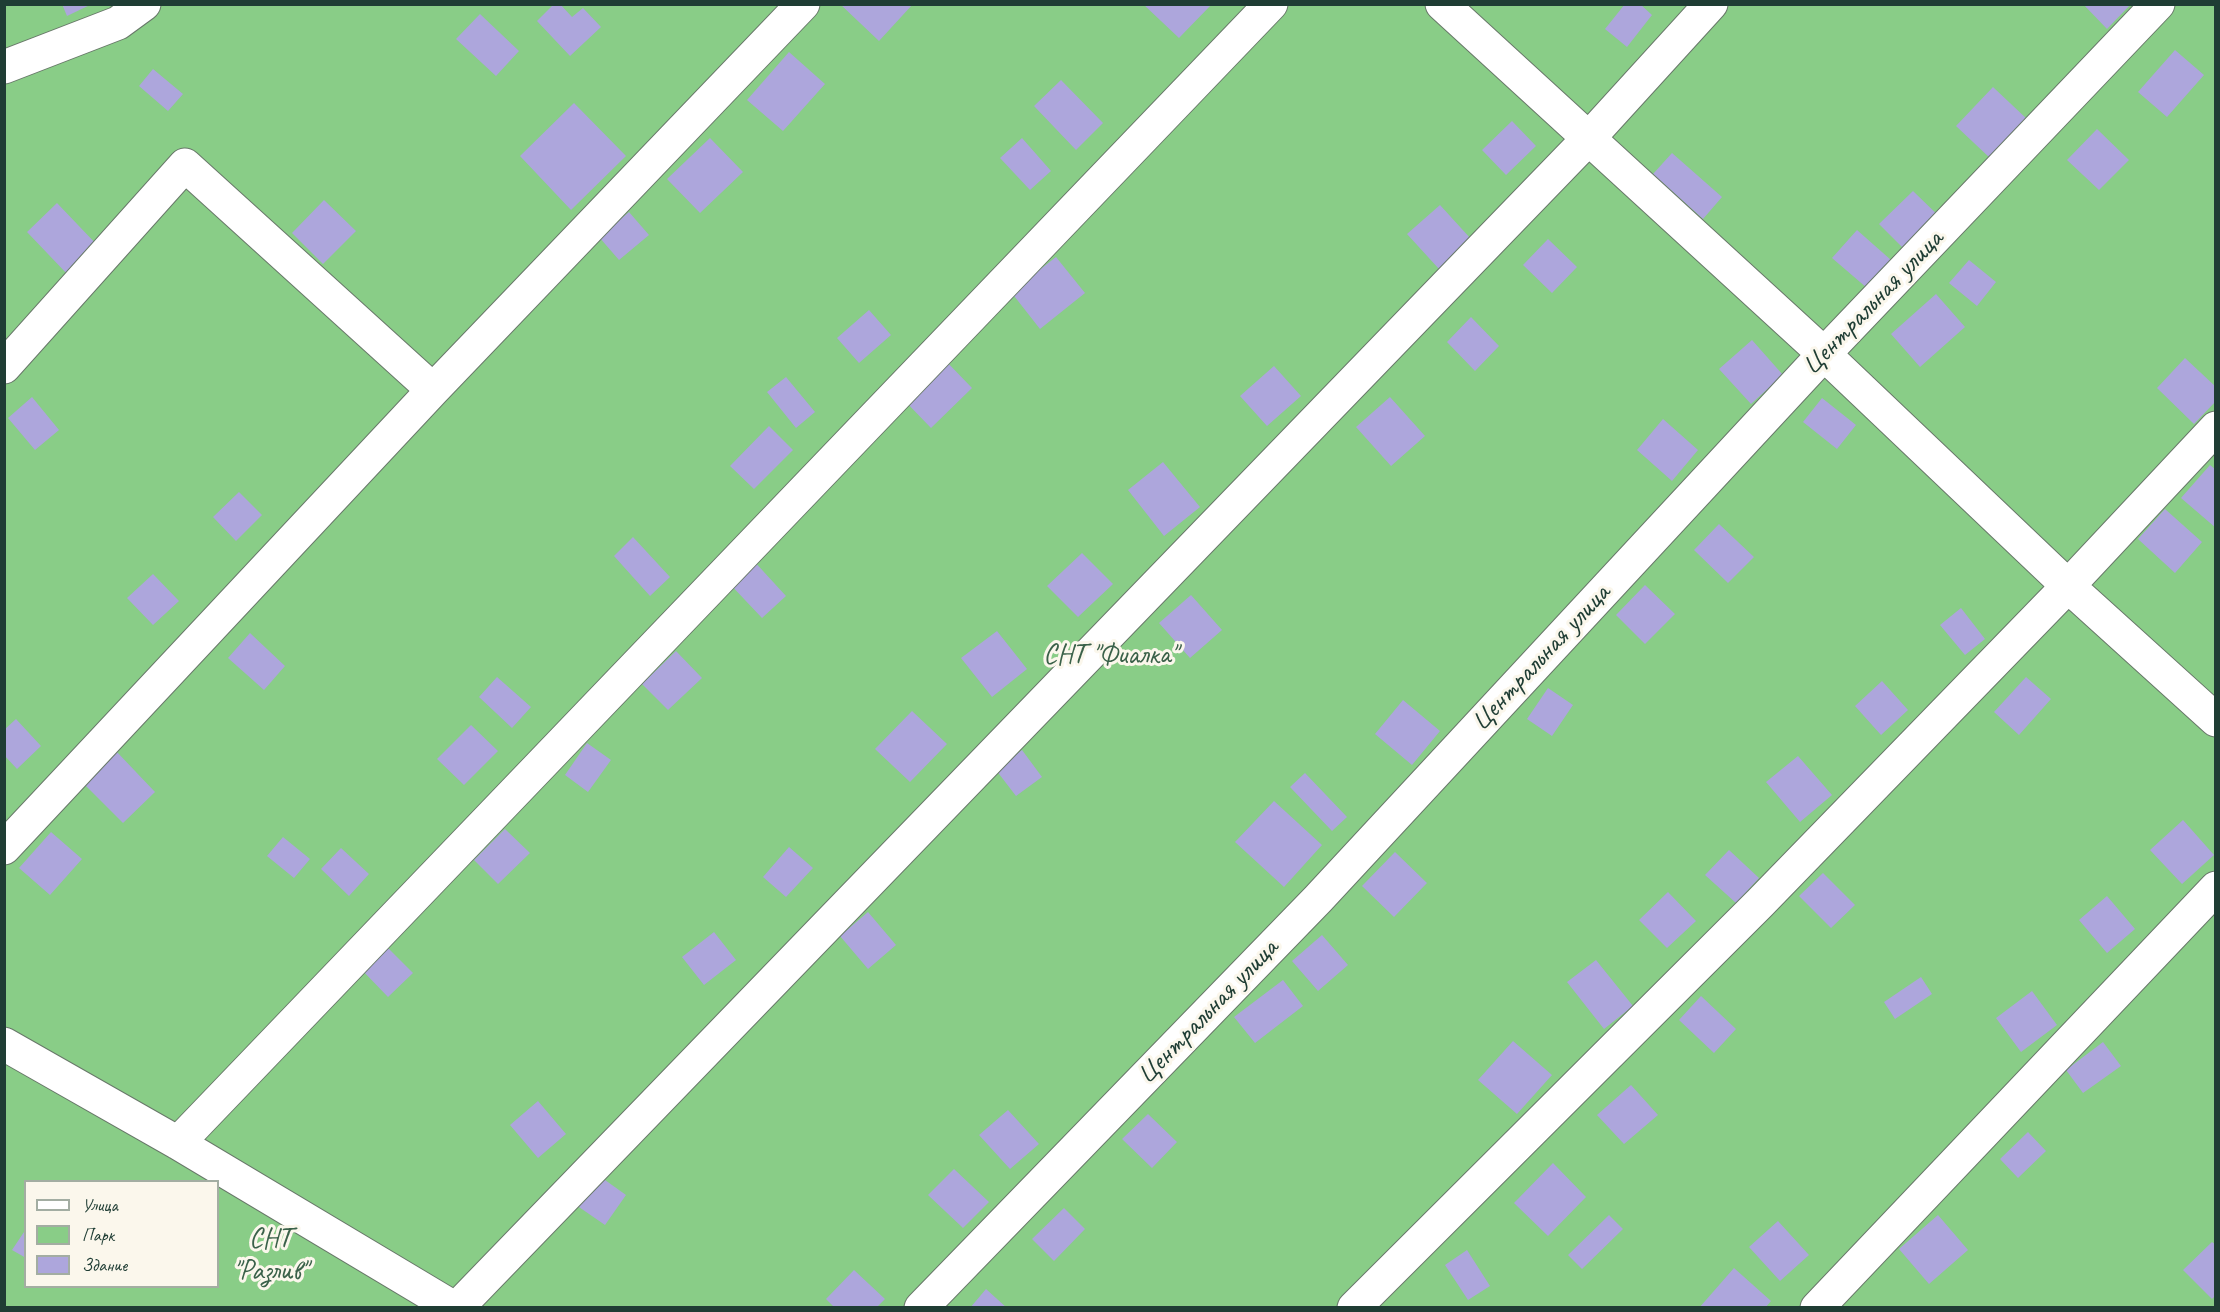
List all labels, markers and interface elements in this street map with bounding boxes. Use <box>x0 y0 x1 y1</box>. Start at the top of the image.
street label: Центральная улица <box>1795 223 1951 383</box>
street label: Центральная улица <box>1464 577 1618 739</box>
park label: СНТ "Фиалка" <box>1043 639 1177 673</box>
street label: Центральная улица <box>1130 932 1286 1092</box>
legend <box>24 1180 219 1288</box>
text: Улица <box>82 1194 118 1216</box>
park label: СНТ "Разлив" <box>233 1223 307 1289</box>
text: Парк <box>82 1224 114 1246</box>
text: Здание <box>82 1254 127 1276</box>

